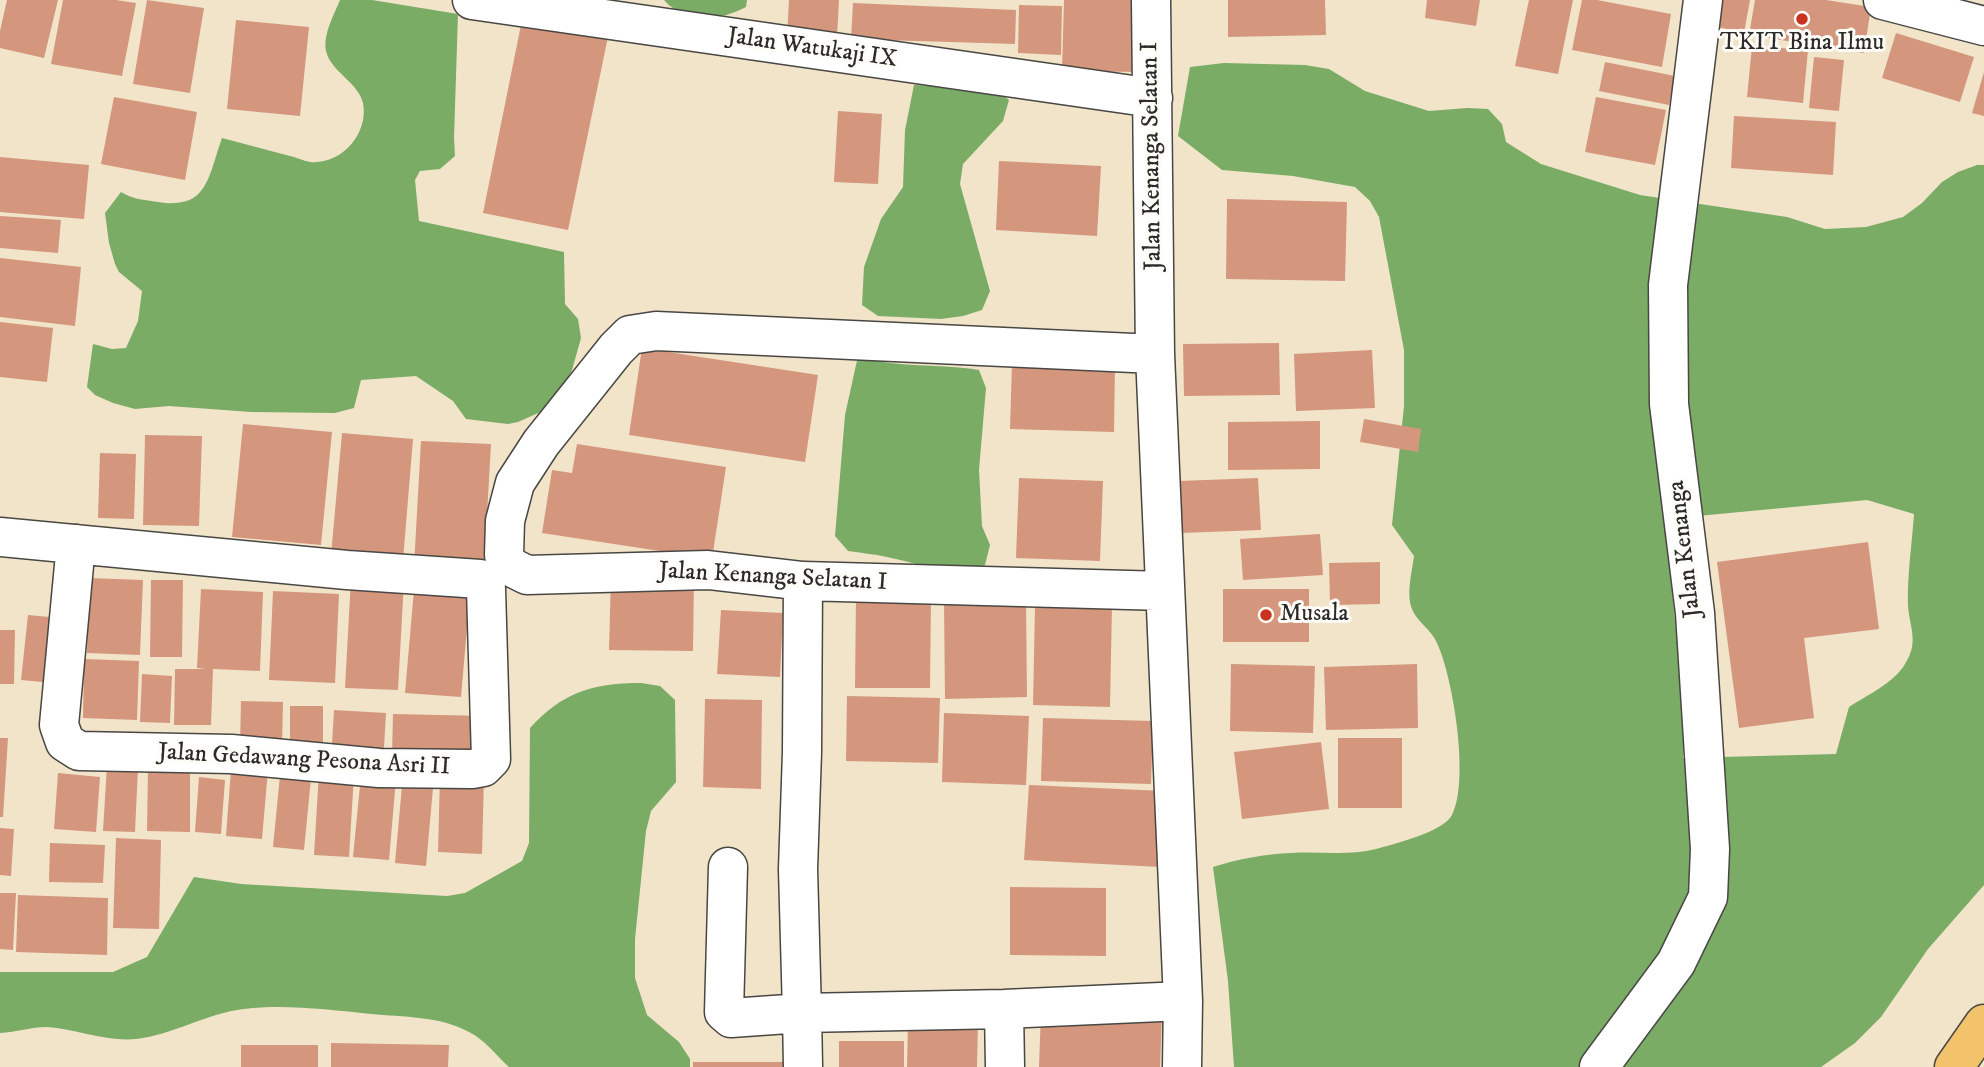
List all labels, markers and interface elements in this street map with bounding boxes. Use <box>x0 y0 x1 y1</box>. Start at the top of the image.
marker: TKIT Bina Ilmu <box>1794 11 1810 27</box>
street label: Jalan Watukaji IX <box>725 23 899 75</box>
place label: TKIT Bina Ilmu <box>1720 30 1884 58</box>
street label: Jalan Kenanga Selatan I <box>1137 41 1169 271</box>
street label: Jalan Kenanga <box>1663 479 1709 619</box>
street label: Jalan Kenanga Selatan I <box>658 558 888 598</box>
place label: Musala <box>1280 601 1349 629</box>
marker: Musala <box>1258 607 1274 623</box>
street label: Jalan Gedawang Pesona Asri II <box>157 739 451 783</box>

